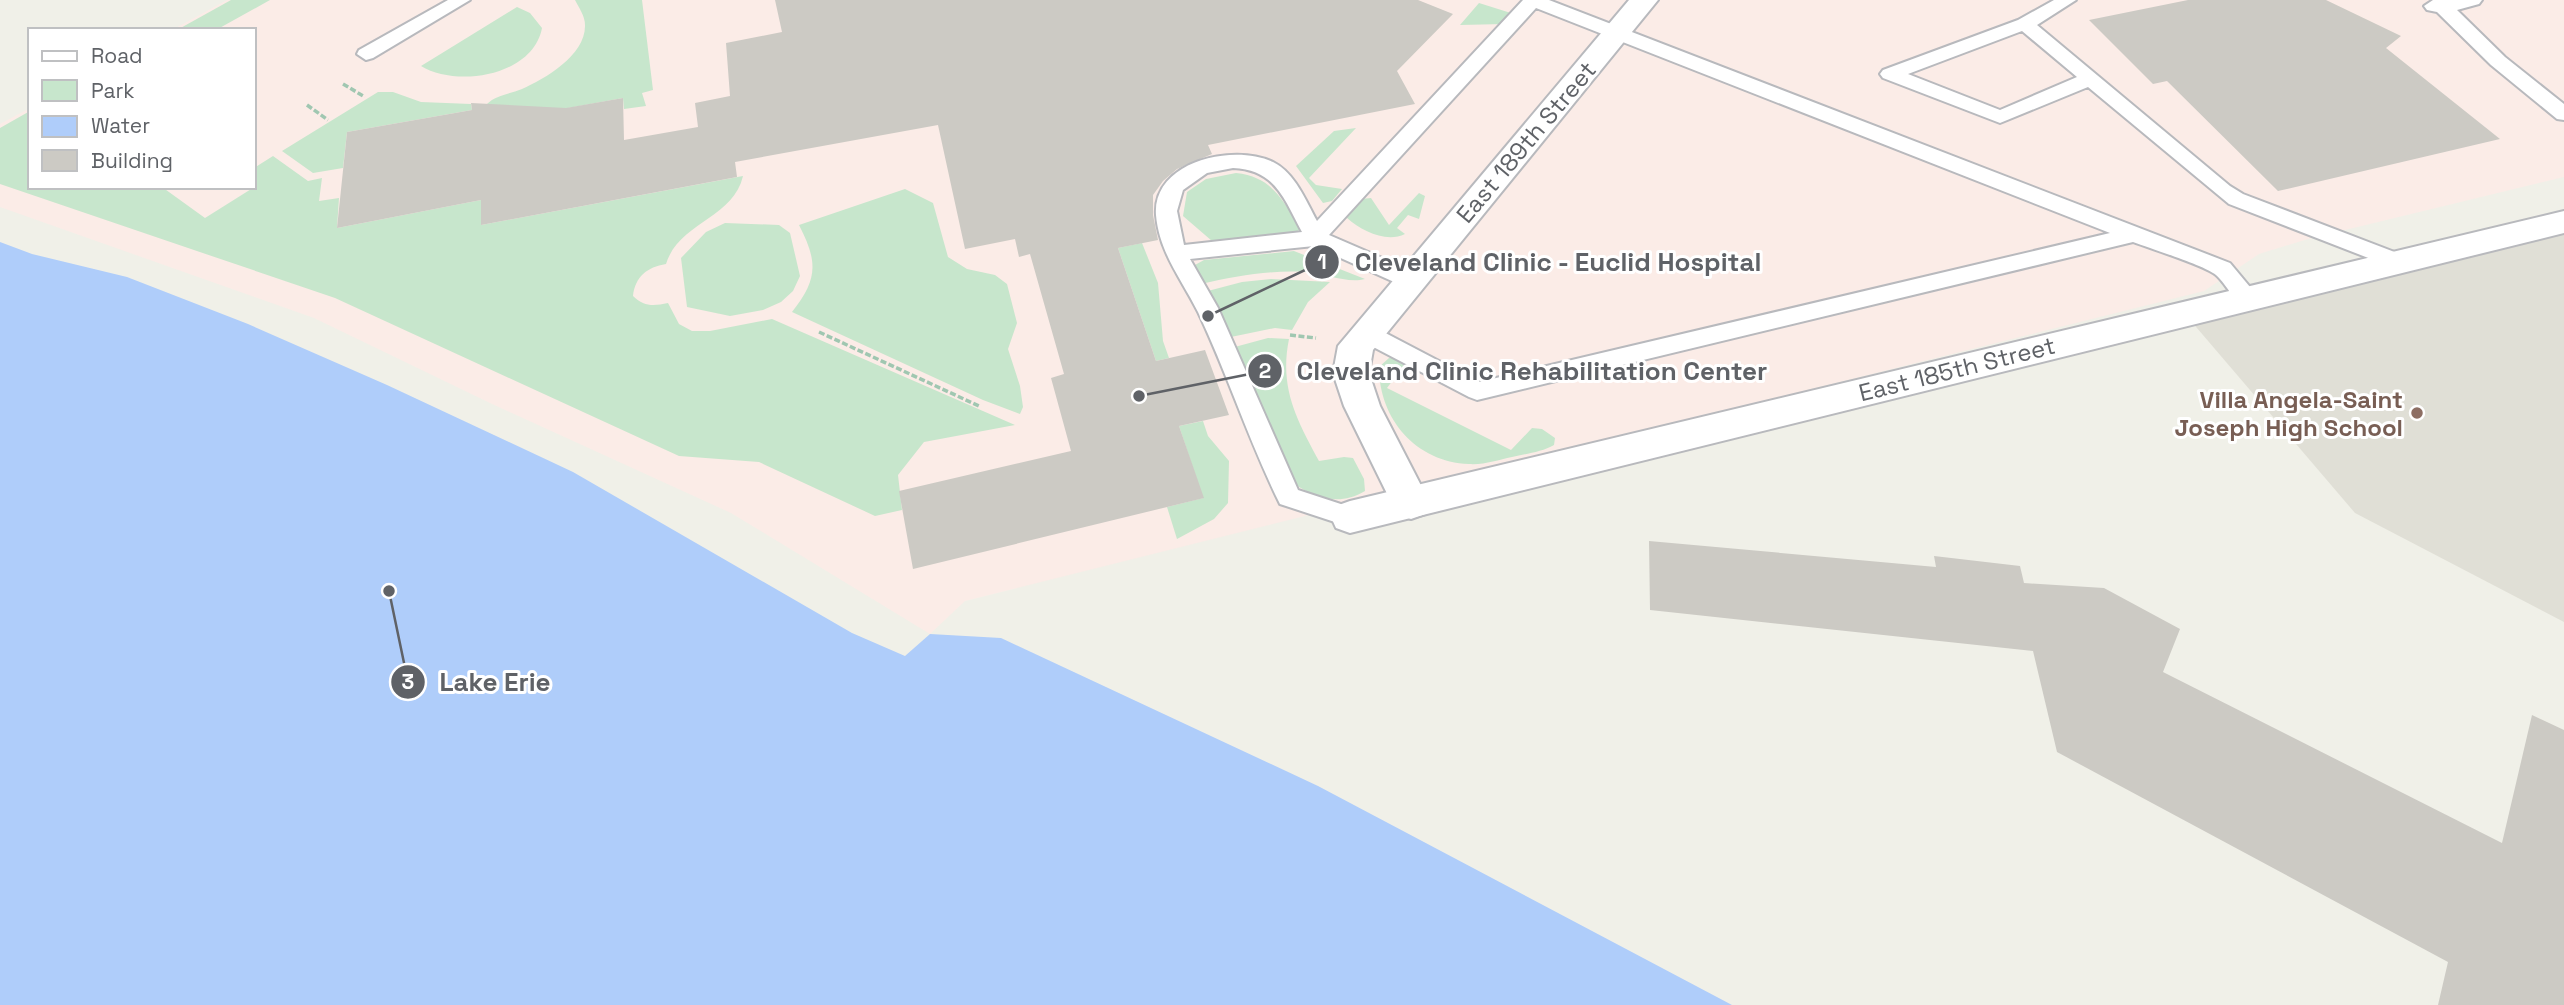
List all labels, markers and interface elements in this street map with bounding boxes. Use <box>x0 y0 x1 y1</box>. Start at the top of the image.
legend <box>28 28 256 189</box>
text: Road <box>91 42 143 69</box>
street label: East 189th Street <box>1449 55 1603 229</box>
text: Park <box>91 77 135 104</box>
text: Water <box>91 112 150 139</box>
text: Building <box>91 147 173 174</box>
callout: Cleveland Clinic - Euclid Hospital <box>1305 239 1776 286</box>
text: Cleveland Clinic - Euclid Hospital <box>1355 245 1761 279</box>
text: 1 <box>1317 248 1327 275</box>
street label: East 185th Street <box>1856 330 2058 408</box>
callout: Cleveland Clinic Rehabilitation Center <box>1247 347 1781 394</box>
text: Cleveland Clinic Rehabilitation Center <box>1297 354 1767 388</box>
text: 2 <box>1259 357 1271 384</box>
place label: Villa Angela-Saint Joseph High School <box>2174 384 2403 443</box>
marker: Villa Angela-Saint Joseph High School <box>2409 405 2425 421</box>
callout: Lake Erie <box>391 658 565 705</box>
text: Lake Erie <box>439 665 551 699</box>
text: 3 <box>402 668 414 695</box>

